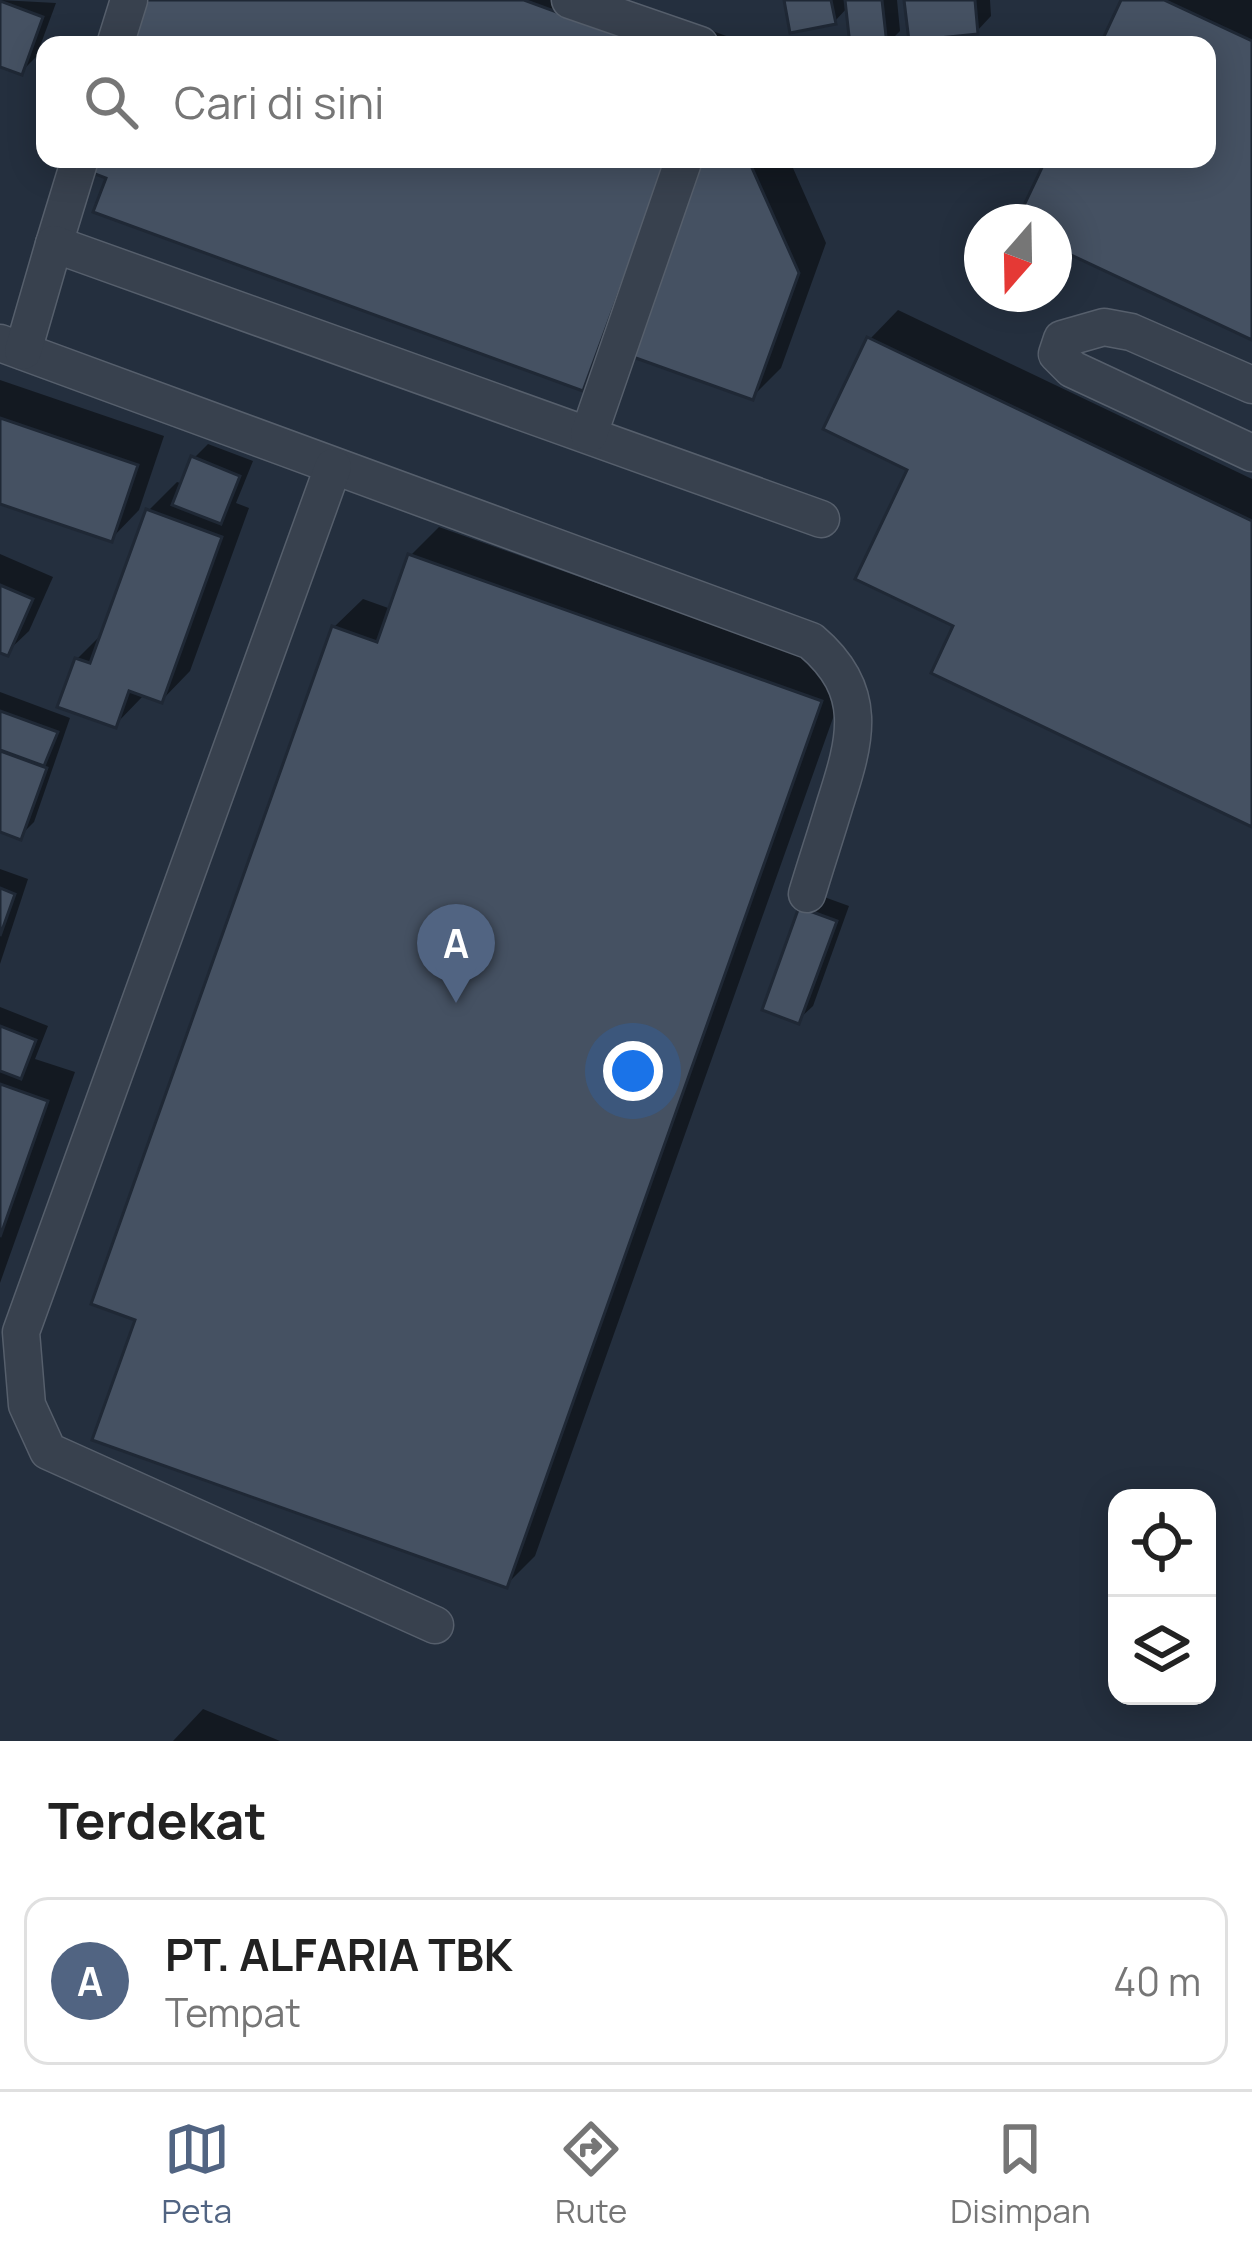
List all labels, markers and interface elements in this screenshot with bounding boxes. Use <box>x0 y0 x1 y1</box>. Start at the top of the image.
search box <box>36 36 1216 168</box>
icon: search <box>78 69 144 135</box>
text: Cari di sini <box>174 71 384 133</box>
north arrow <box>964 204 1072 312</box>
pin: A <box>417 904 495 1003</box>
your location <box>603 1041 663 1101</box>
map controls <box>1108 1489 1216 1705</box>
button: locate <box>1108 1489 1216 1597</box>
button: layers <box>1108 1597 1216 1705</box>
text: Terdekat <box>48 1785 266 1854</box>
text: PT. ALFARIA TBK <box>165 1923 513 1985</box>
text: A <box>77 1954 103 2008</box>
text: 40 m <box>1113 1954 1201 2008</box>
text: Tempat <box>165 1985 301 2039</box>
tab: Peta <box>161 2116 232 2233</box>
tab: Rute <box>555 2116 627 2233</box>
tab: Disimpan <box>950 2116 1091 2233</box>

